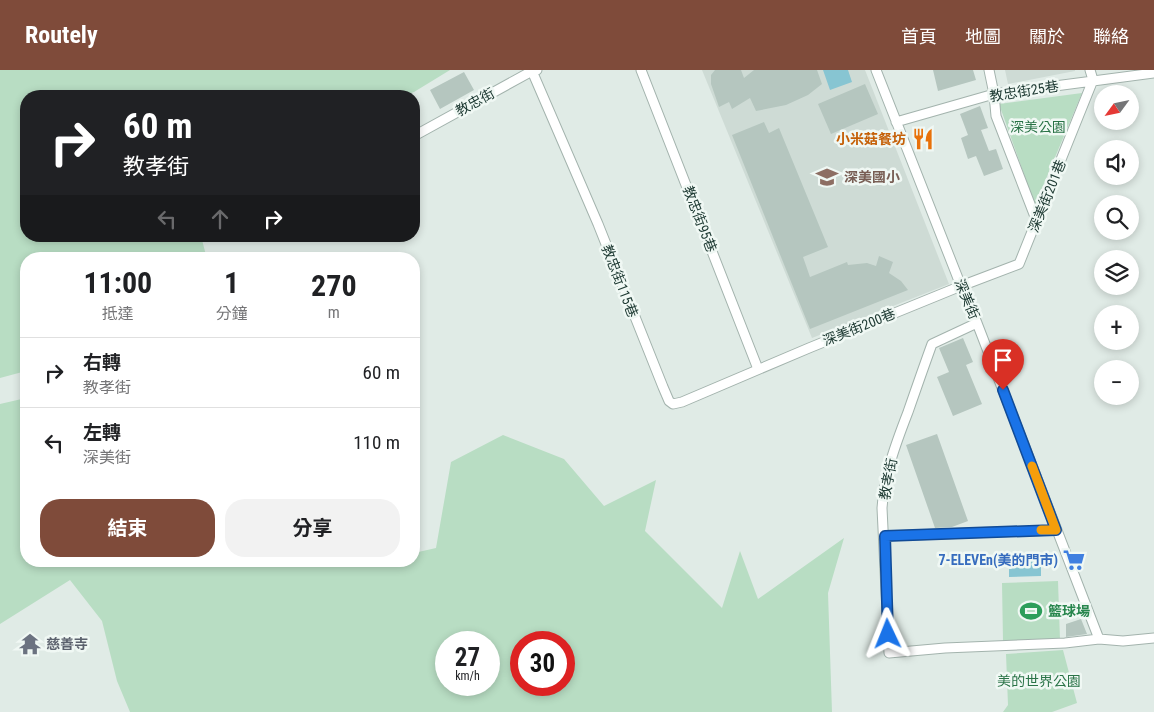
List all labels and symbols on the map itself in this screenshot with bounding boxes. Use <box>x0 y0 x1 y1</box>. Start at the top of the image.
street label: 教忠街25巷 <box>988 78 1060 104</box>
street label: 教忠街 <box>453 85 497 119</box>
north arrow <box>1094 85 1139 130</box>
park label: 深美公園 <box>1010 119 1066 135</box>
restaurant icon: 小米菇餐坊 <box>910 126 936 152</box>
place label: 小米菇餐坊 <box>836 131 906 147</box>
street label: 深美街201巷 <box>1025 157 1069 235</box>
school or university icon: 深美國小 <box>814 164 840 190</box>
place label: 深美國小 <box>844 169 900 185</box>
street label: 教忠街95巷 <box>680 184 720 254</box>
street label: 教忠街115巷 <box>599 242 641 320</box>
street label: 深美街 <box>951 277 983 321</box>
street label: 深美街200巷 <box>820 305 898 349</box>
pin <box>982 339 1024 390</box>
street label: 教孝街 <box>876 457 900 501</box>
supermarket icon: 7-ELEVEn(美的門市) <box>1061 547 1087 573</box>
place label: 7-ELEVEn(美的門市) <box>939 552 1058 569</box>
sports icon: 籃球場 <box>1018 598 1044 624</box>
place label: 籃球場 <box>1048 603 1090 619</box>
position arrow <box>861 607 913 659</box>
temple icon: 慈善寺 <box>17 631 43 657</box>
speed limit sign: 30 <box>510 631 575 696</box>
place label: 慈善寺 <box>46 636 88 652</box>
park label: 美的世界公園 <box>997 673 1081 689</box>

